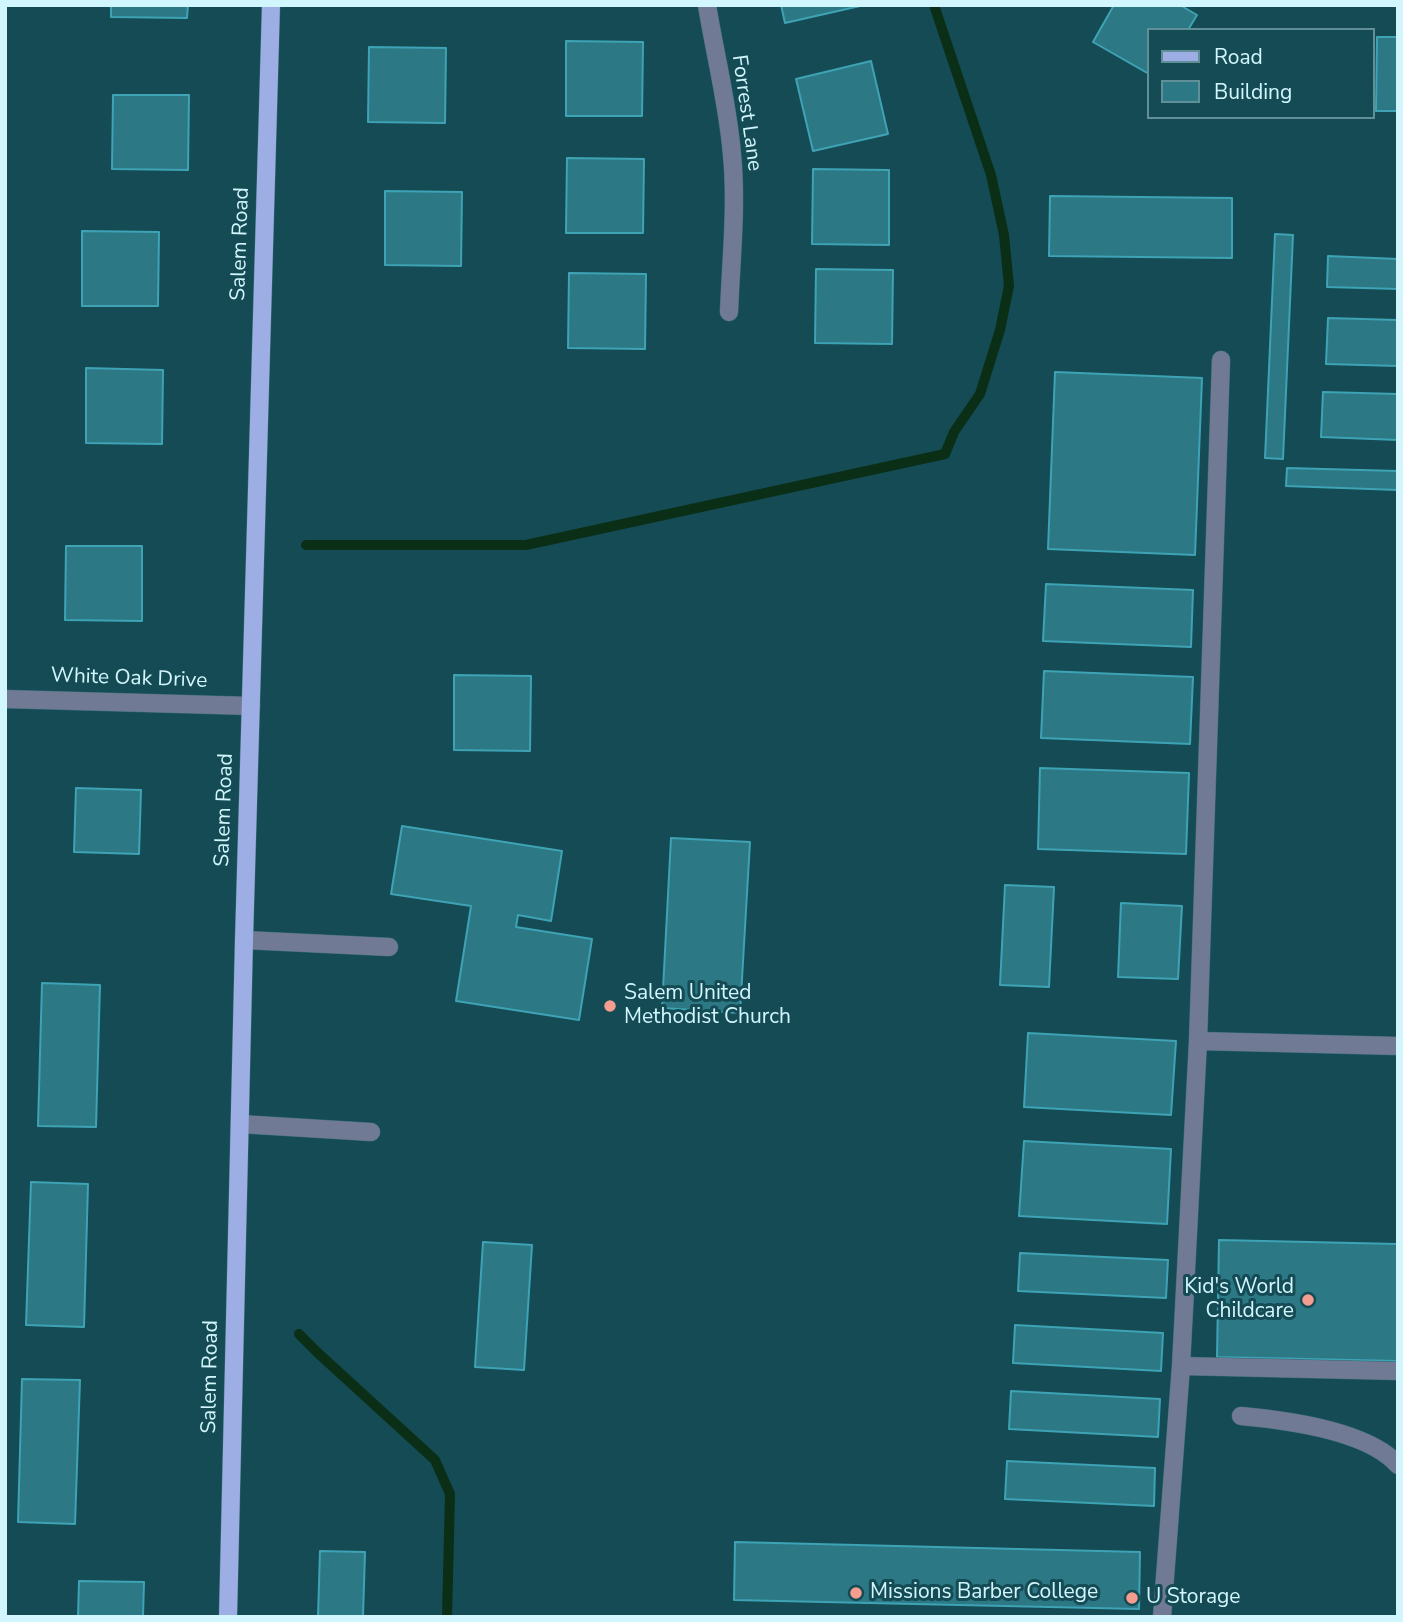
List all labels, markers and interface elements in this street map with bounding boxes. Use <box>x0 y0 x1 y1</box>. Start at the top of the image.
legend <box>1148 28 1375 119</box>
text: Road <box>1214 43 1263 71</box>
street label: Forrest Lane <box>725 53 767 173</box>
text: Building <box>1214 78 1292 106</box>
street label: Salem Road <box>226 187 256 301</box>
street label: White Oak Drive <box>50 664 208 694</box>
street label: Salem Road <box>210 753 240 867</box>
place label: Salem United Methodist Church <box>624 981 791 1031</box>
marker: Salem United Methodist Church <box>602 998 618 1014</box>
place label: Kid's World Childcare <box>1184 1275 1294 1325</box>
marker: Kid's World Childcare <box>1300 1292 1316 1308</box>
street label: Salem Road <box>197 1320 225 1434</box>
place label: Missions Barber College <box>870 1580 1098 1606</box>
marker: Missions Barber College <box>848 1585 864 1601</box>
place label: U Storage <box>1146 1585 1241 1611</box>
marker: U Storage <box>1124 1590 1140 1606</box>

